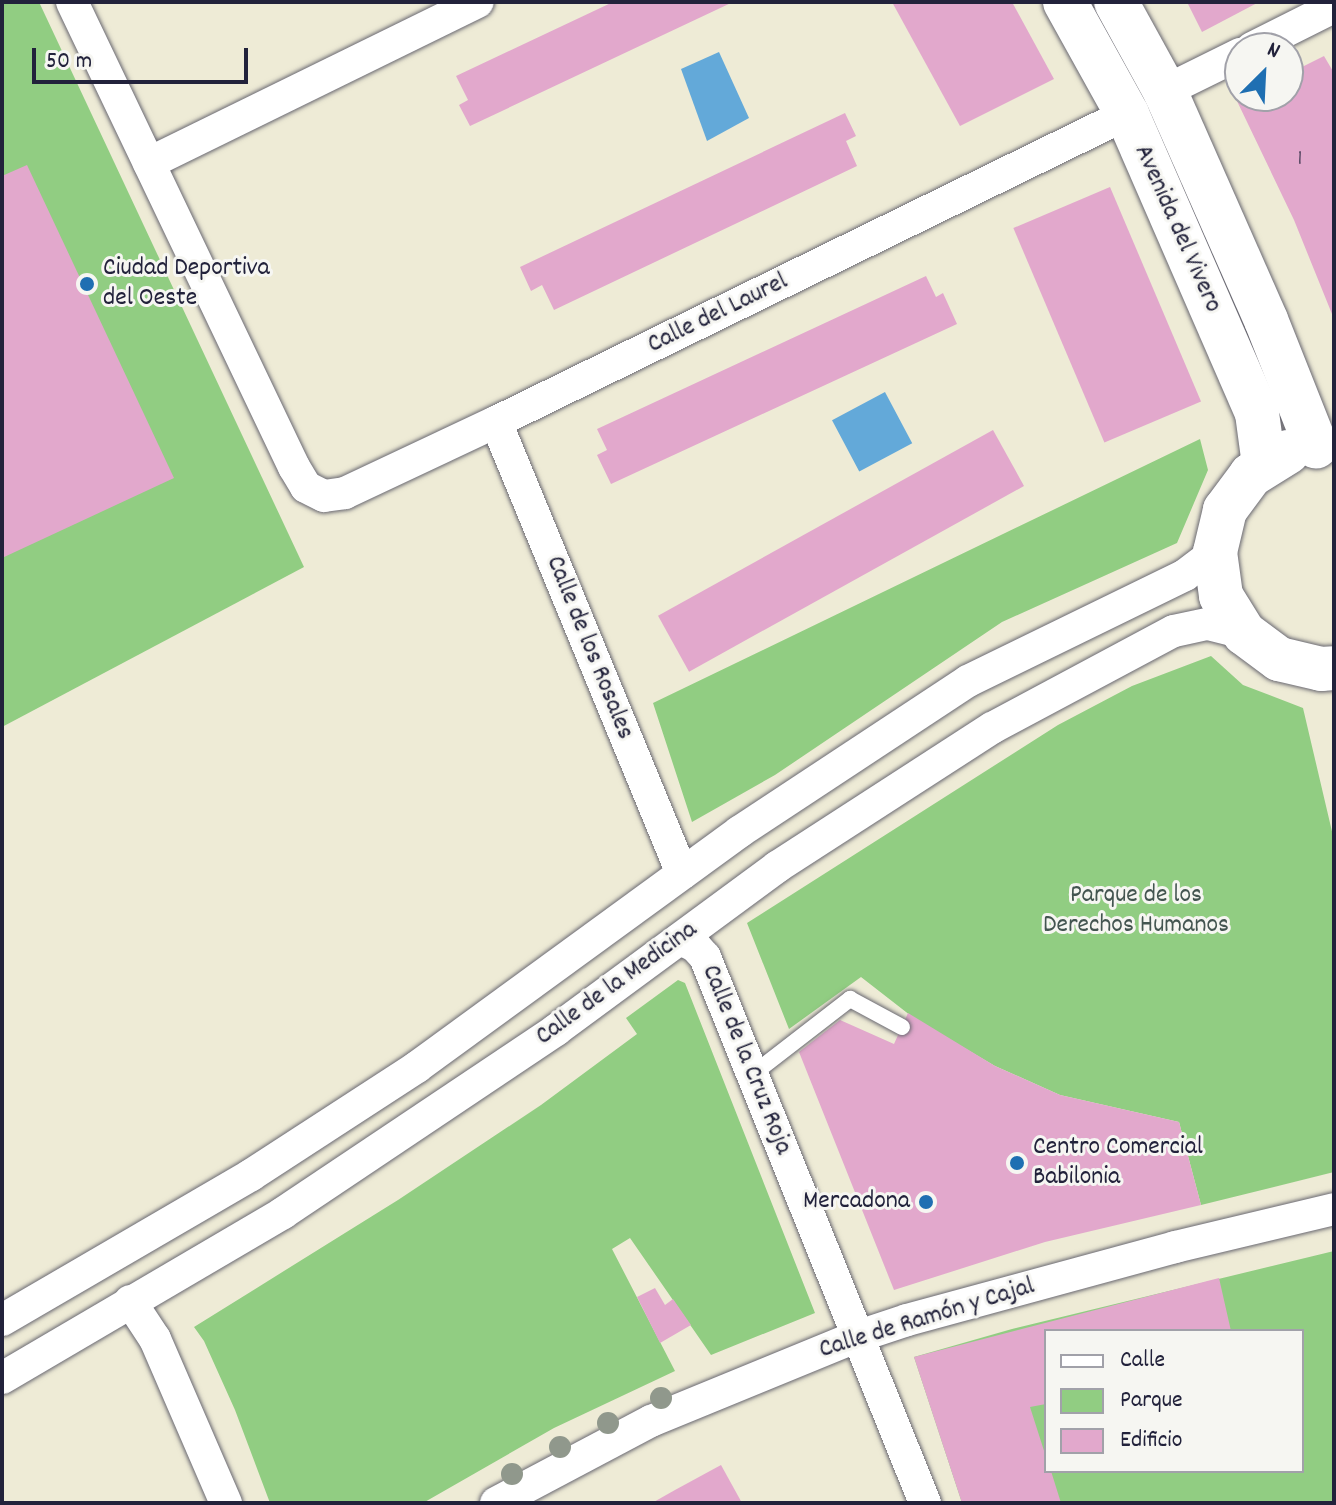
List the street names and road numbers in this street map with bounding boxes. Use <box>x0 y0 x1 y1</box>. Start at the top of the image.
street label: Avenida del Vivero <box>1126 140 1228 318</box>
street label: Calle del Laurel <box>643 267 793 361</box>
street label: Calle de los Rosales <box>538 552 640 744</box>
street label: Calle de la Medicina <box>530 915 704 1053</box>
street label: Calle de la Cruz Roja <box>694 961 798 1159</box>
street label: Calle de Ramón y Cajal <box>816 1271 1038 1367</box>

